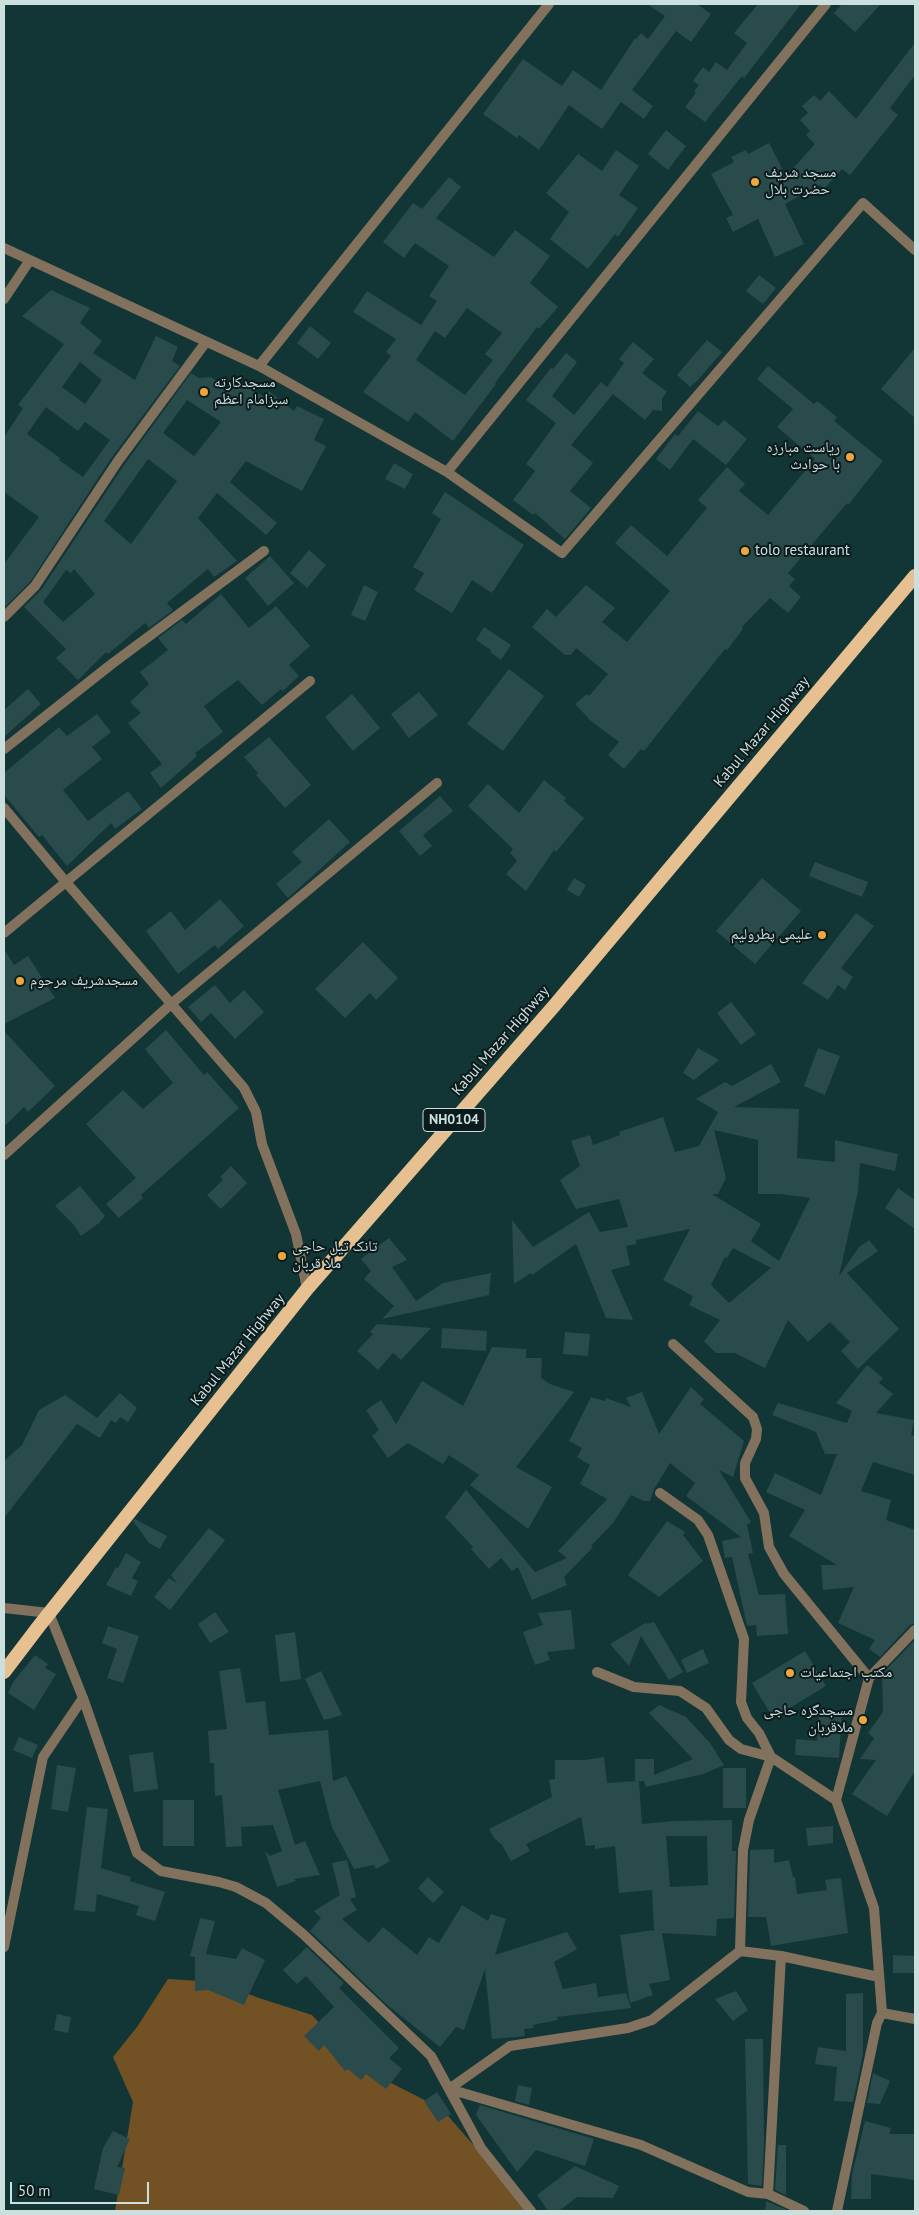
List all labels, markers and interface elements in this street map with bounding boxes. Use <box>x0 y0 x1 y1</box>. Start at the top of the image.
place label: مسجد شریف حضرت بلال <box>765 164 836 199</box>
marker: مسجد شریف حضرت بلال <box>749 176 761 188</box>
place label: مسجدکارته سبزامام اعظم <box>214 374 288 409</box>
marker: مسجدکارته سبزامام اعظم <box>198 386 210 398</box>
place label: ریاست مبارزه با حوادث <box>766 439 840 474</box>
marker: ریاست مبارزه با حوادث <box>844 451 856 463</box>
place label: tolo restaurant <box>755 542 850 560</box>
marker: tolo restaurant <box>739 545 751 557</box>
street label: Kabul Mazar Highway <box>710 673 814 791</box>
place label: علیمی پطرولیم <box>731 926 812 944</box>
marker: علیمی پطرولیم <box>816 929 828 941</box>
place label: مسجدشریف مرحوم <box>30 972 138 990</box>
marker: مسجدشریف مرحوم <box>14 975 26 987</box>
street label: Kabul Mazar Highway <box>449 983 553 1099</box>
road number: NH0104 <box>423 1108 485 1132</box>
place label: تانک تیل حاجی ملا قربان <box>292 1238 377 1273</box>
marker: تانک تیل حاجی ملا قربان <box>276 1250 288 1262</box>
street label: Kabul Mazar Highway <box>187 1290 289 1410</box>
place label: مکتب اجتماعیات <box>800 1664 892 1682</box>
marker: مکتب اجتماعیات <box>784 1667 796 1679</box>
place label: مسجدگزه حاجی ملاقربان <box>764 1702 853 1737</box>
marker: مسجدگزه حاجی ملاقربان <box>857 1714 869 1726</box>
scale bar <box>12 2172 151 2204</box>
text: 50 m <box>18 2181 51 2200</box>

